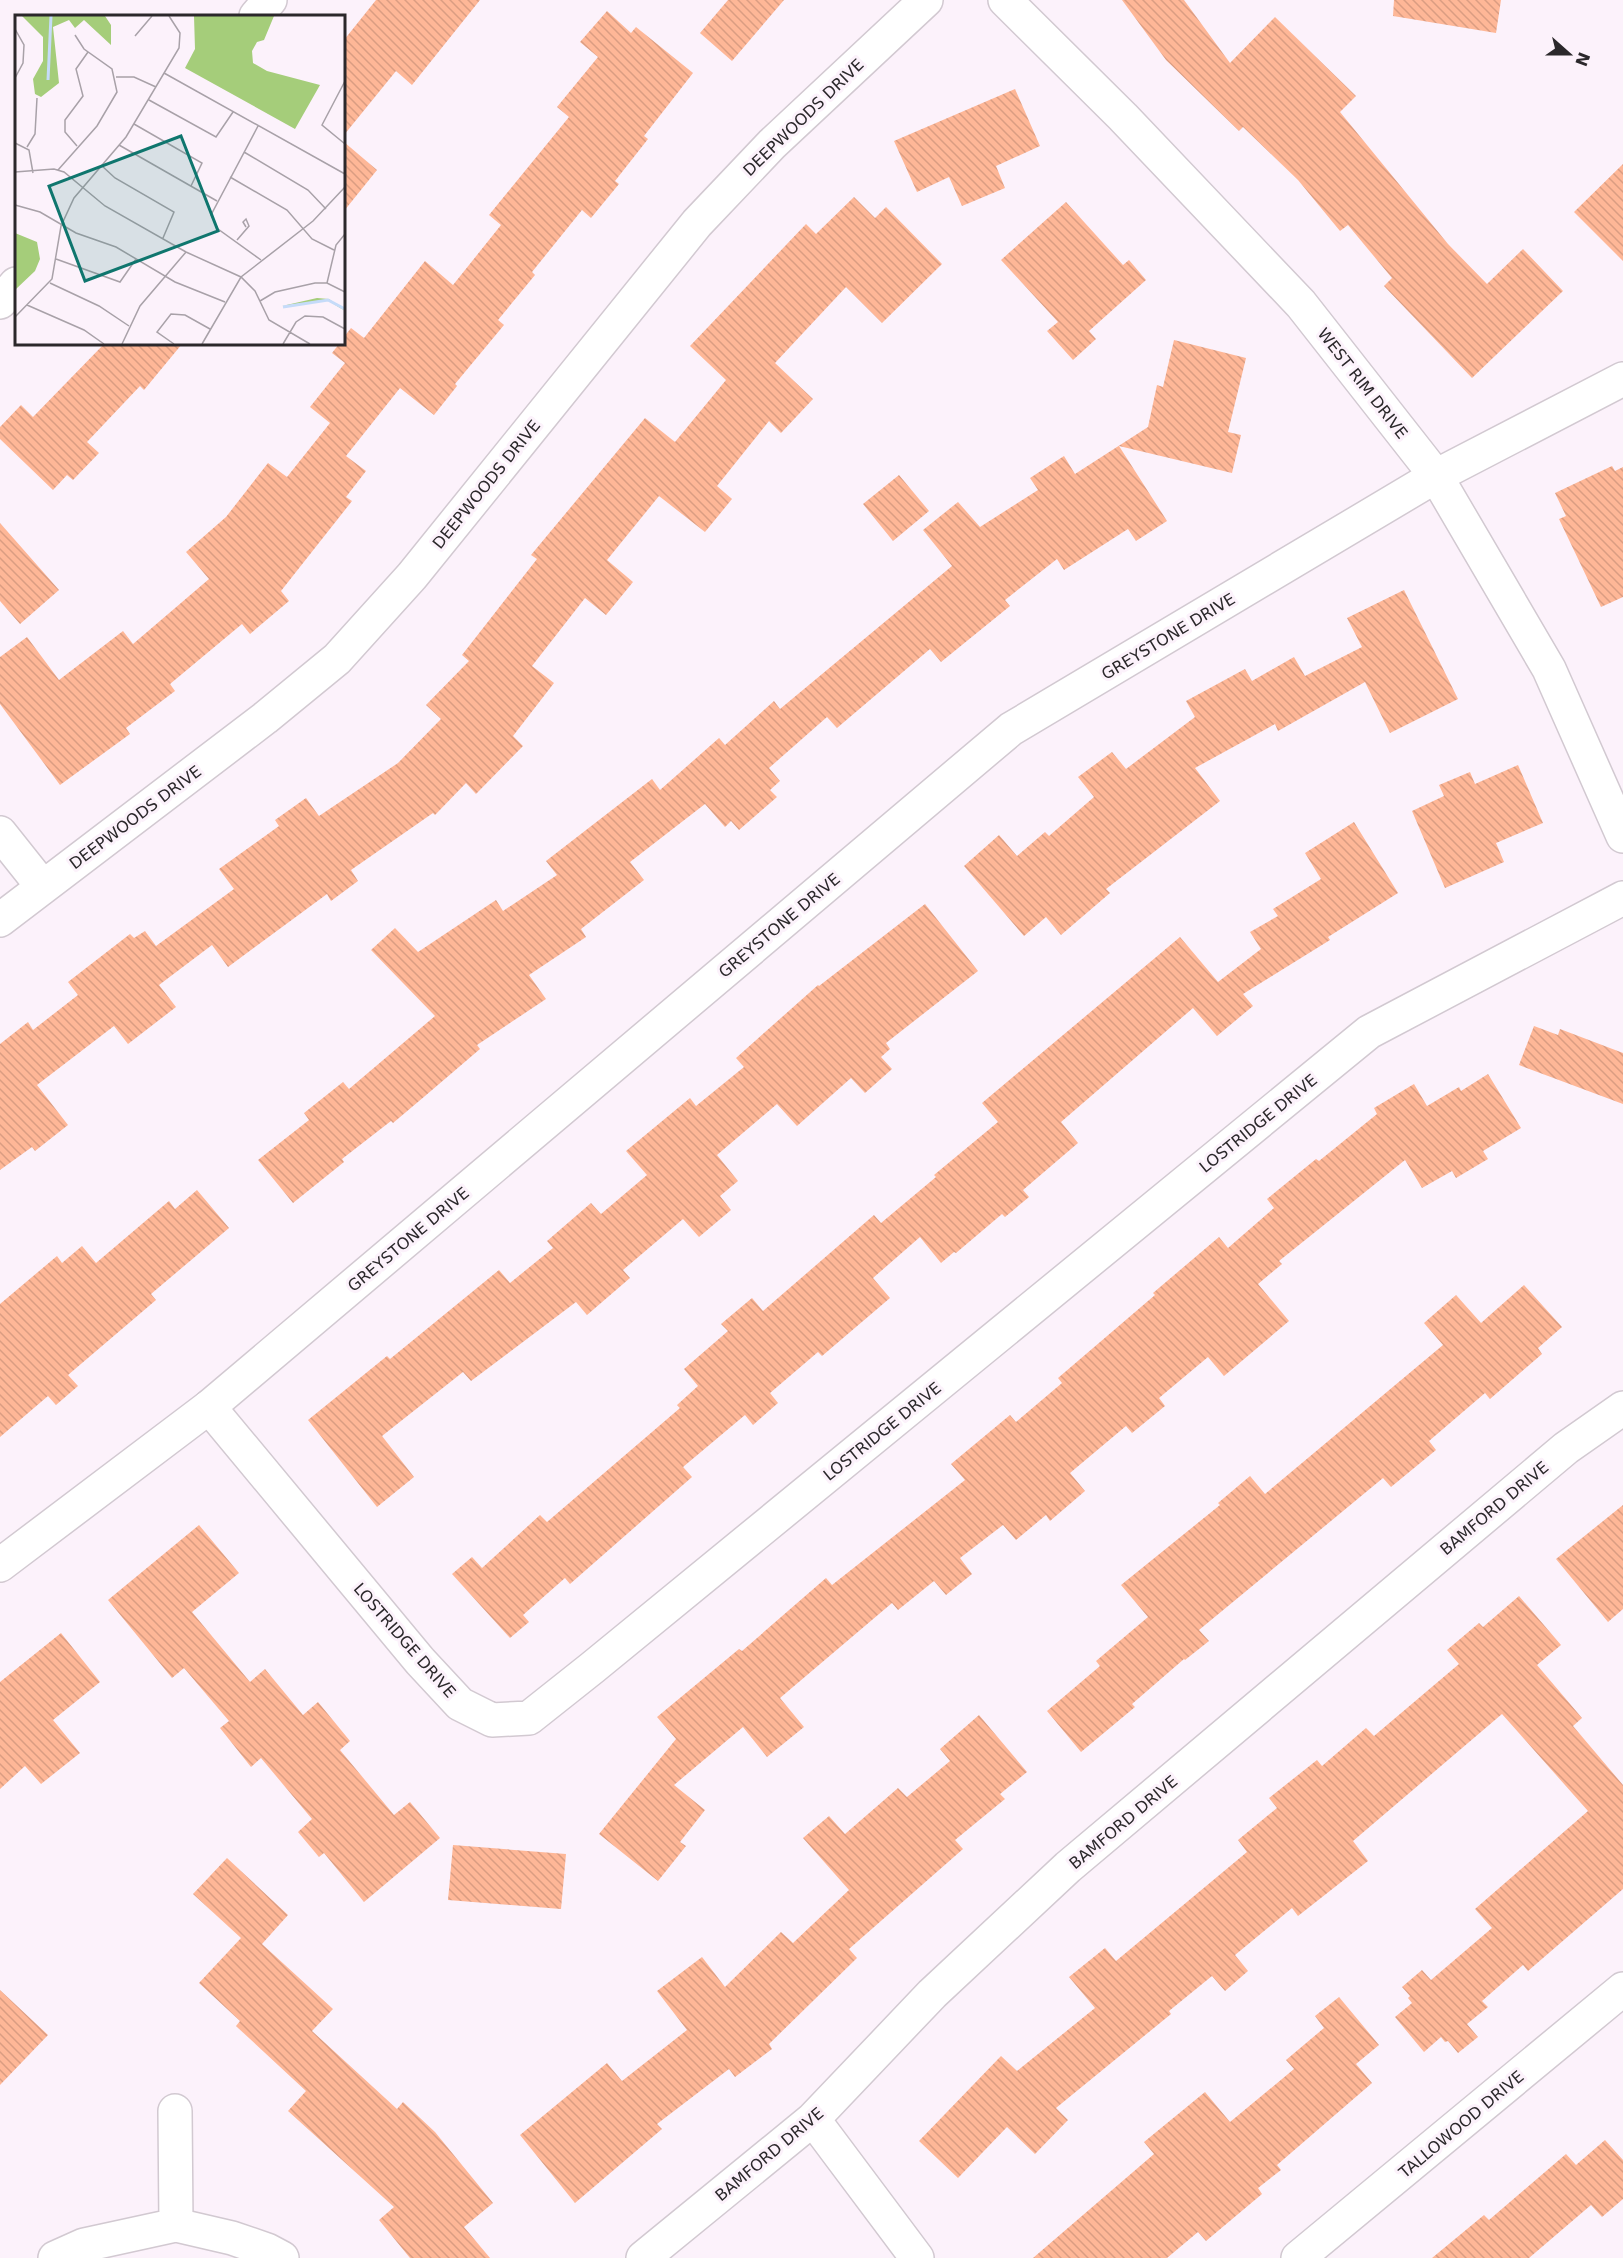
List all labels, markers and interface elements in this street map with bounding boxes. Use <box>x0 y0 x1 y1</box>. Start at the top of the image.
inset map <box>15 15 345 345</box>
north arrow <box>1539 24 1599 84</box>
text: N <box>1571 50 1594 69</box>
street label: DEEPWOODS DRIVE <box>739 55 867 180</box>
street label: WEST RIM DRIVE <box>1314 324 1412 442</box>
street label: DEEPWOODS DRIVE <box>429 416 544 552</box>
street label: GREYSTONE DRIVE <box>1098 589 1238 684</box>
street label: DEEPWOODS DRIVE <box>66 762 205 873</box>
street label: GREYSTONE DRIVE <box>715 869 844 982</box>
street label: LOSTRIDGE DRIVE <box>1196 1070 1321 1177</box>
street label: GREYSTONE DRIVE <box>344 1183 473 1296</box>
street label: LOSTRIDGE DRIVE <box>820 1378 945 1485</box>
street label: BAMFORD DRIVE <box>1436 1458 1552 1559</box>
street label: LOSTRIDGE DRIVE <box>350 1579 460 1702</box>
street label: BAMFORD DRIVE <box>1065 1772 1181 1873</box>
street label: TALLOWOOD DRIVE <box>1394 2067 1528 2183</box>
street label: BAMFORD DRIVE <box>711 2104 827 2205</box>

